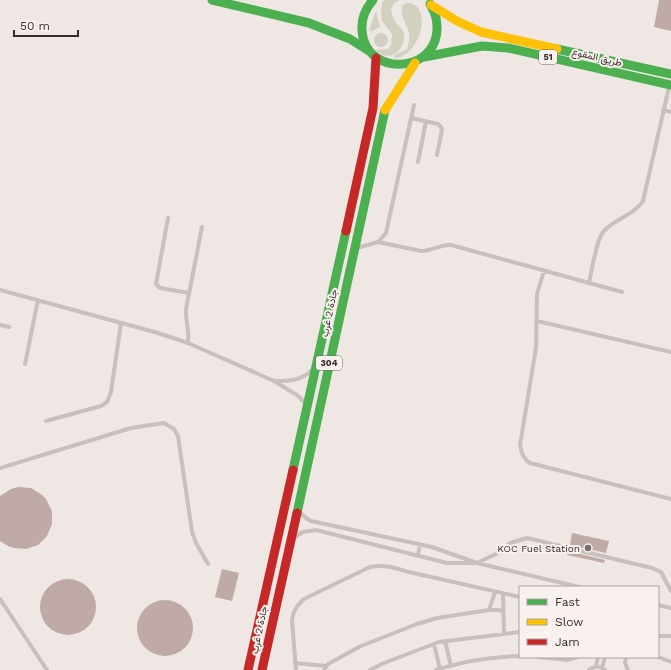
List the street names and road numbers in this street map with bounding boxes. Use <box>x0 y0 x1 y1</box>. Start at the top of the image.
street label: طريق المقوع <box>571 46 624 69</box>
road number: 51 <box>539 50 557 64</box>
street label: جادة 2 غرب <box>319 288 340 338</box>
road number: 304 <box>316 356 342 370</box>
street label: جادة 2 غرب <box>249 605 270 655</box>

